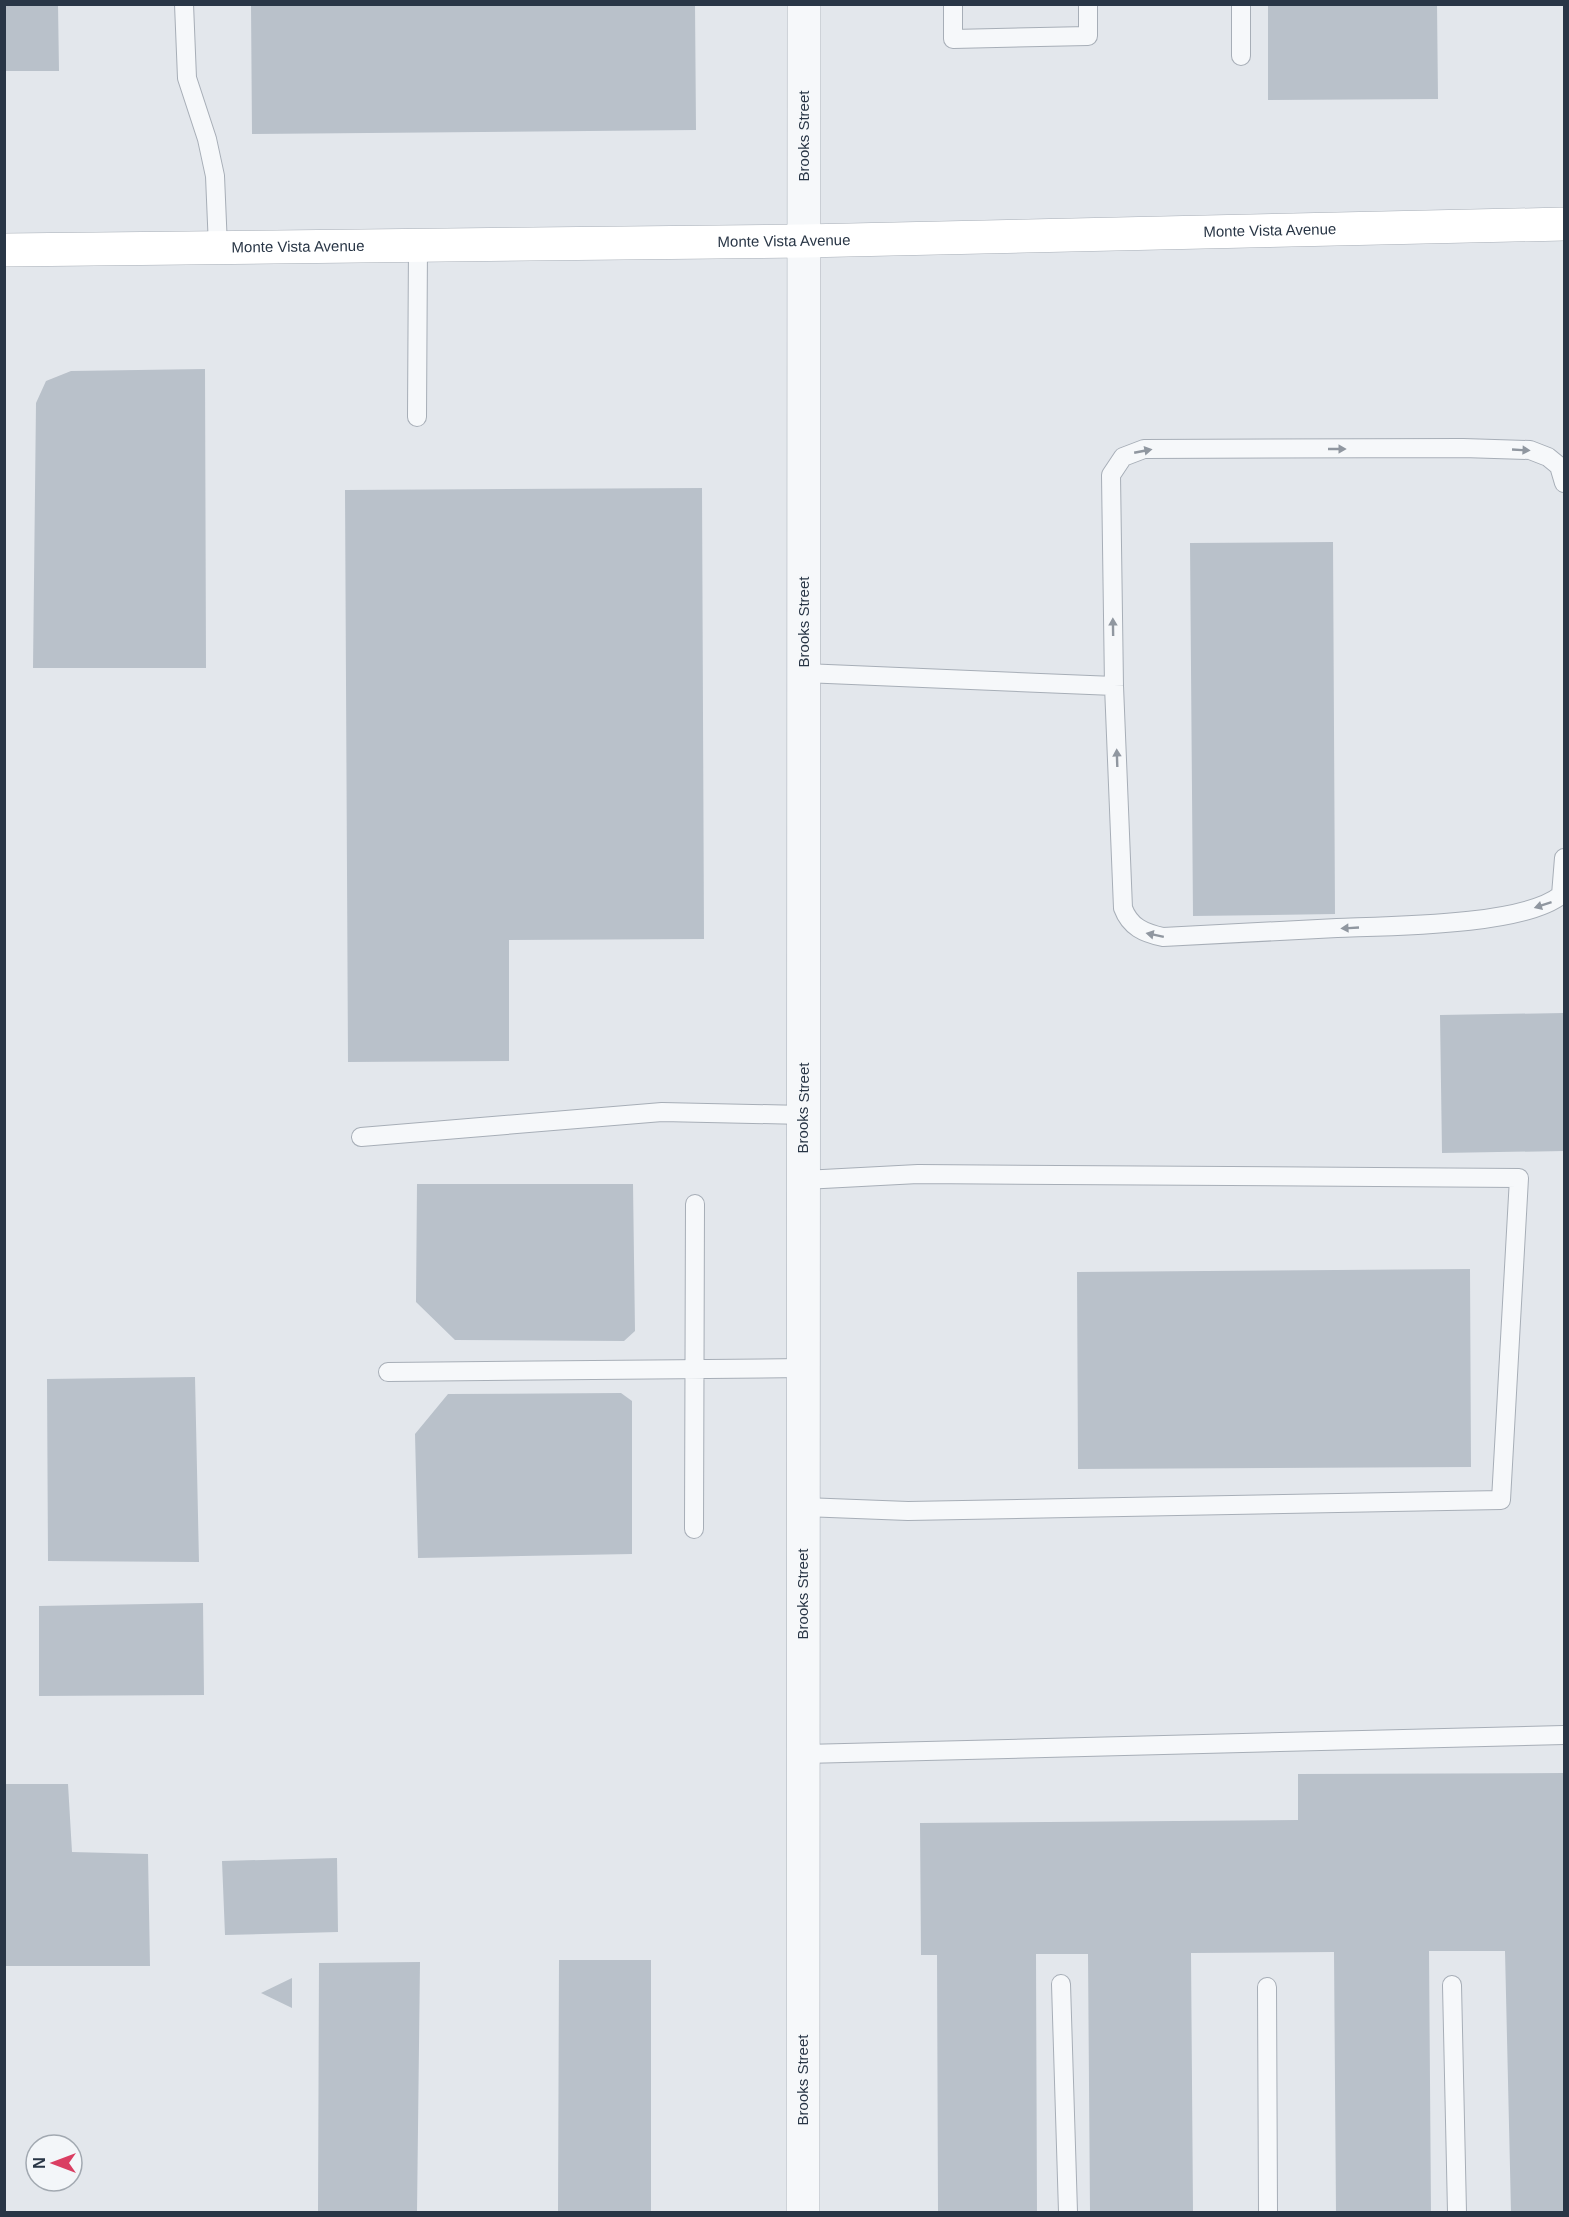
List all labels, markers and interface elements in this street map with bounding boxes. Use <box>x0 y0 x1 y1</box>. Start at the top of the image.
street label: Brooks Street <box>795 90 812 181</box>
street label: Monte Vista Avenue <box>1203 220 1336 240</box>
street label: Monte Vista Avenue <box>717 231 851 250</box>
street label: Monte Vista Avenue <box>231 237 365 255</box>
one-way arrow <box>1328 444 1347 454</box>
one-way arrow <box>1134 446 1153 455</box>
one-way arrow <box>1512 446 1531 455</box>
street label: Brooks Street <box>795 576 812 667</box>
one-way arrow <box>1108 618 1118 637</box>
one-way arrow <box>1112 748 1122 767</box>
one-way arrow <box>1534 901 1552 910</box>
one-way arrow <box>1340 923 1359 932</box>
one-way arrow <box>1145 930 1164 939</box>
street label: Brooks Street <box>794 1062 812 1153</box>
street label: Brooks Street <box>794 1548 811 1639</box>
street label: Brooks Street <box>794 2034 811 2125</box>
north arrow <box>24 2133 84 2193</box>
text: N <box>31 2157 48 2169</box>

